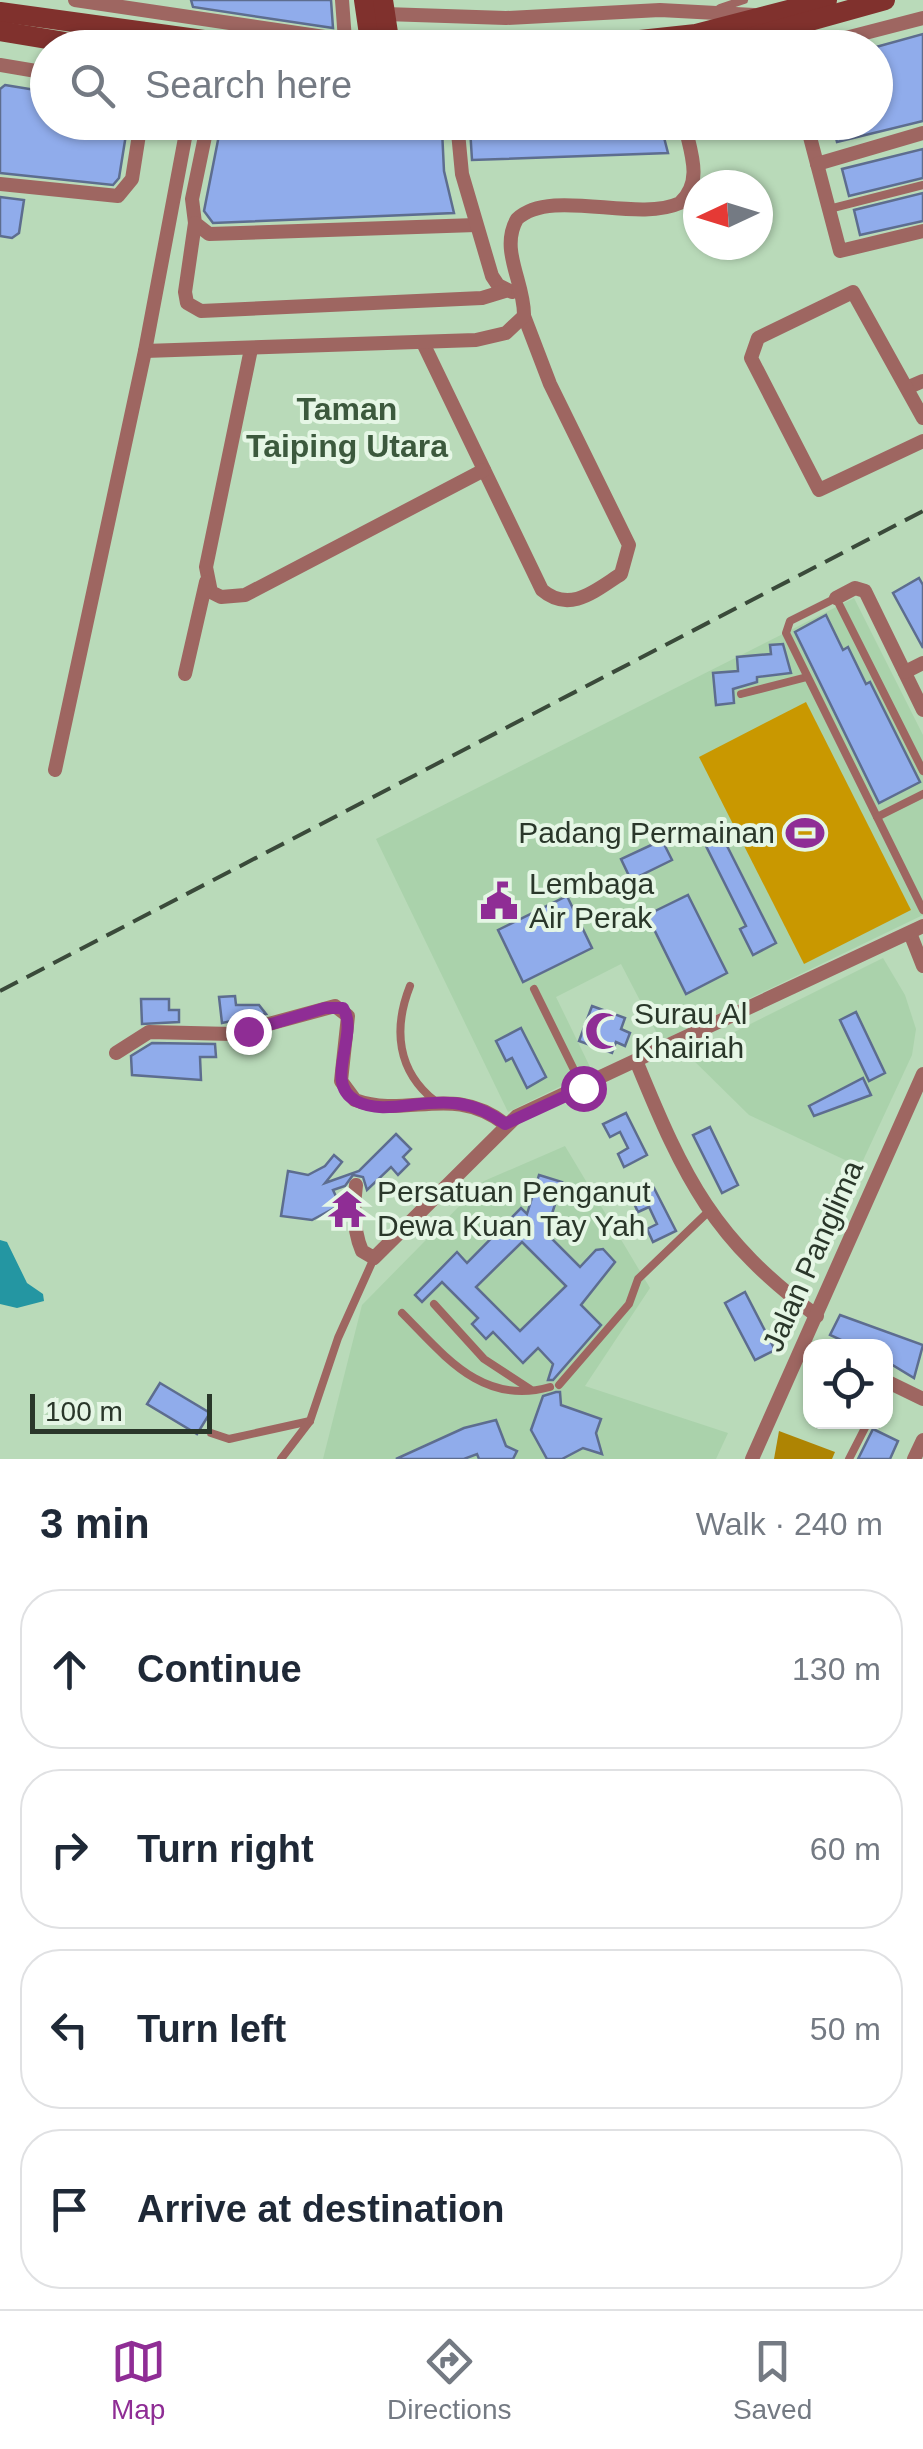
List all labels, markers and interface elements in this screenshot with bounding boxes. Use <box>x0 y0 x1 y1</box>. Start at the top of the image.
search box <box>30 30 893 140</box>
icon: search <box>65 58 120 113</box>
text: Search here <box>145 64 352 106</box>
north arrow <box>683 170 773 260</box>
district label: Taman Taiping Utara <box>246 391 448 464</box>
sports icon: Padang Permainan <box>784 812 826 854</box>
place label: Padang Permainan <box>518 816 775 849</box>
place label: Lembaga Air Perak <box>529 867 654 934</box>
public building icon: Lembaga Air Perak <box>478 880 520 922</box>
place label: Surau Al Khairiah <box>634 997 747 1064</box>
route end <box>226 1009 272 1055</box>
mosque icon: Surau Al Khairiah <box>583 1010 625 1052</box>
route start <box>561 1066 607 1112</box>
street label: Jalan Panglima <box>756 1155 869 1356</box>
place label: Persatuan Penganut Dewa Kuan Tay Yah <box>377 1175 651 1242</box>
temple icon: Persatuan Penganut Dewa Kuan Tay Yah <box>326 1188 368 1230</box>
map controls <box>803 1339 893 1429</box>
button: locate <box>803 1339 893 1429</box>
scale bar <box>30 1389 212 1434</box>
text: 100 m <box>45 1396 123 1427</box>
text: 3 min <box>40 1500 150 1547</box>
text: Walk · 240 m <box>696 1506 883 1542</box>
icon: ahead <box>42 1642 97 1697</box>
text: Continue <box>137 1648 302 1690</box>
text: 130 m <box>792 1651 881 1687</box>
icon: right <box>42 1822 97 1877</box>
text: Turn right <box>137 1828 314 1870</box>
text: 60 m <box>810 1831 881 1867</box>
icon: left <box>42 2002 97 2057</box>
text: Turn left <box>137 2008 286 2050</box>
text: 50 m <box>810 2011 881 2047</box>
icon: arrive <box>42 2182 97 2237</box>
text: Arrive at destination <box>137 2188 504 2230</box>
tab: Map <box>111 2334 166 2426</box>
tab: Directions <box>387 2334 512 2426</box>
tab: Saved <box>733 2334 812 2426</box>

